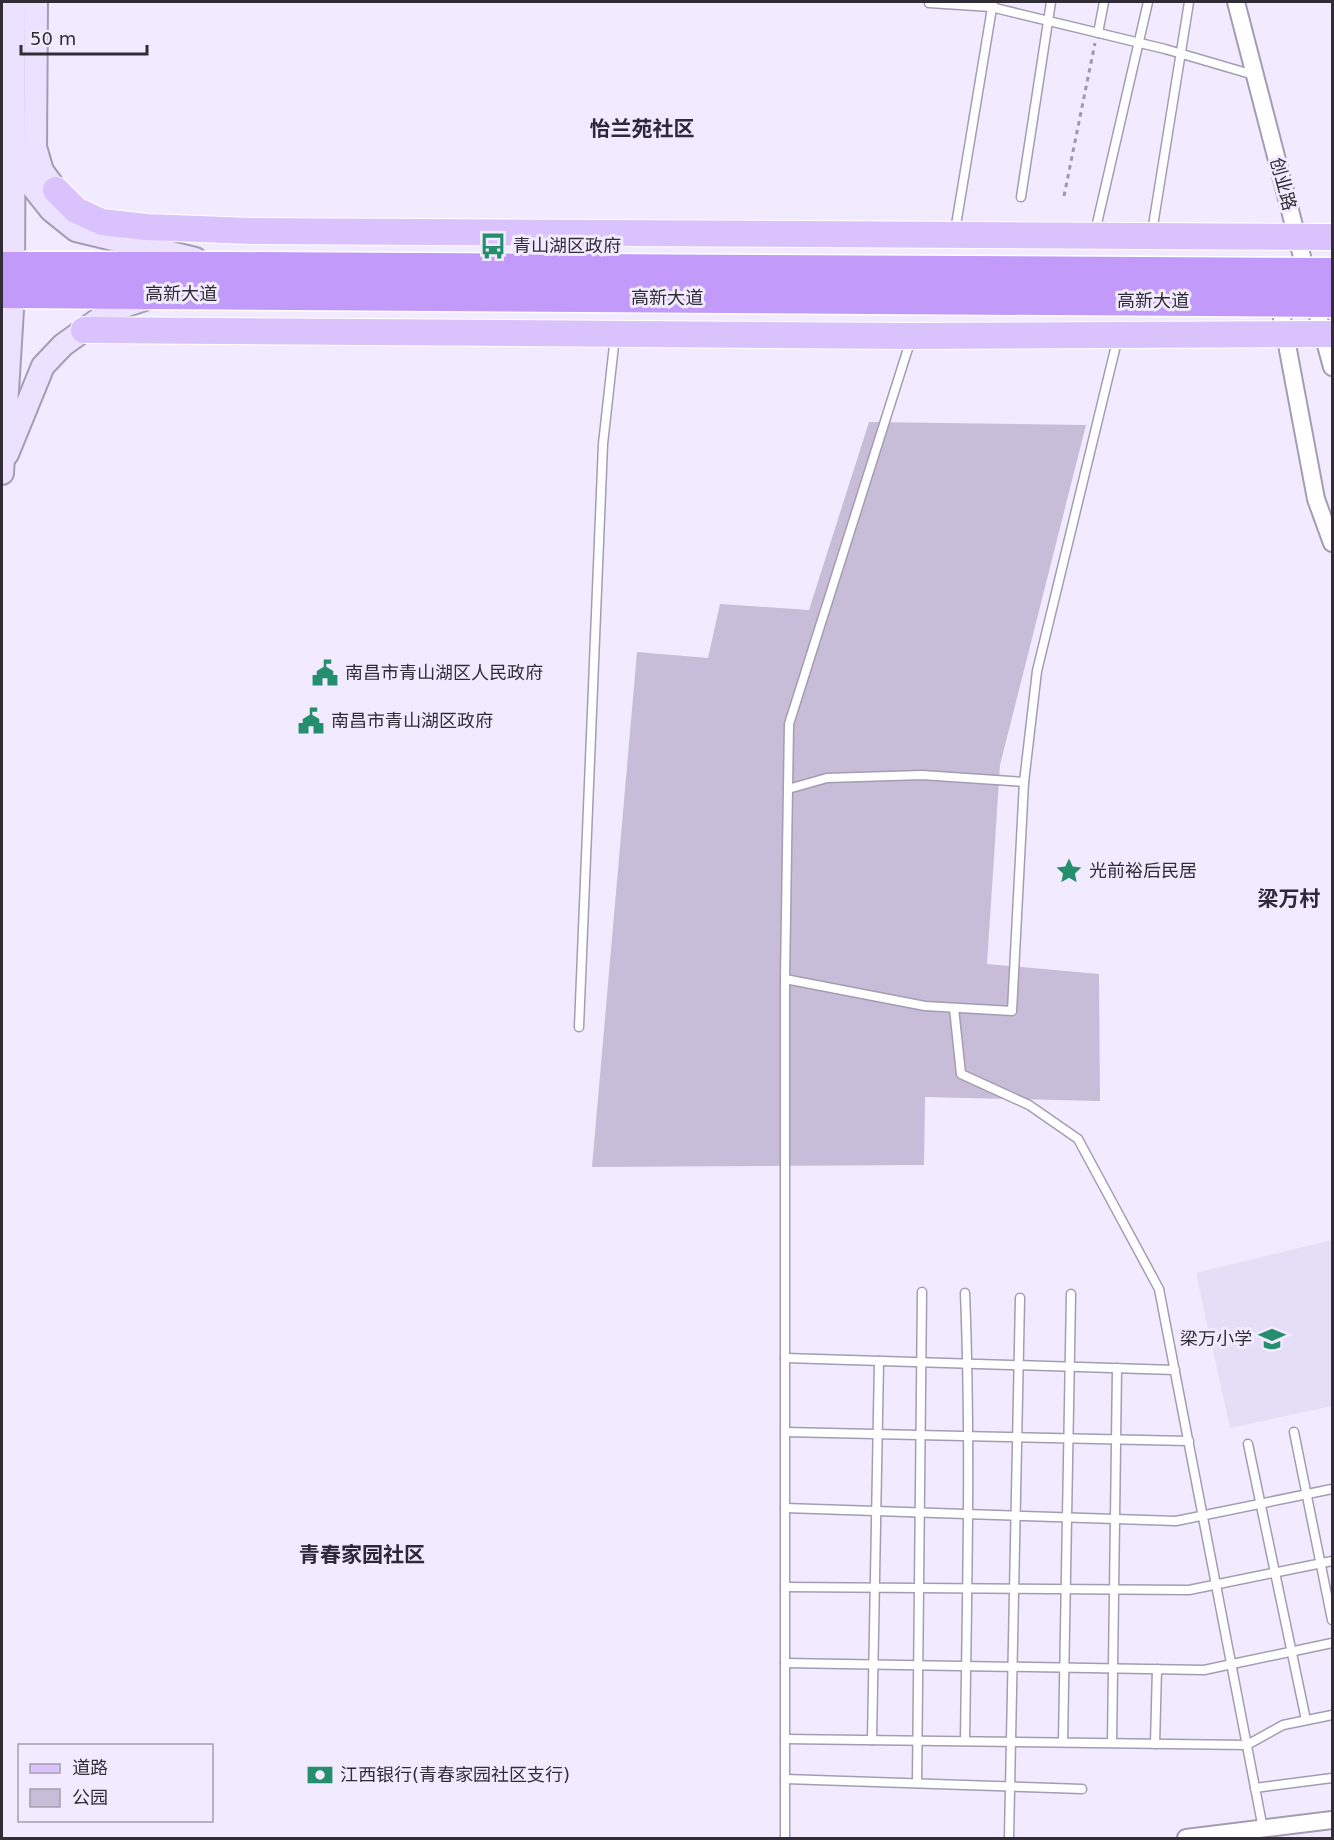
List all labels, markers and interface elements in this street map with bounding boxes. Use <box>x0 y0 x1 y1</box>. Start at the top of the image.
scale bar <box>21 18 147 56</box>
text: 50 m <box>30 28 76 49</box>
district label: 怡兰苑社区 <box>590 117 695 141</box>
street label: 创业路 <box>1266 155 1301 213</box>
bus stop icon: 青山湖区政府 <box>478 231 508 261</box>
place label: 青山湖区政府 <box>513 235 621 256</box>
street label: 高新大道 <box>145 283 217 304</box>
street label: 高新大道 <box>631 287 703 308</box>
street label: 高新大道 <box>1117 290 1189 311</box>
public building icon: 南昌市青山湖区人民政府 <box>310 658 340 688</box>
place label: 南昌市青山湖区人民政府 <box>345 662 543 683</box>
public building icon: 南昌市青山湖区政府 <box>296 706 326 736</box>
place label: 南昌市青山湖区政府 <box>331 710 493 731</box>
place icon: 光前裕后民居 <box>1054 856 1084 886</box>
place label: 光前裕后民居 <box>1089 860 1197 881</box>
district label: 梁万村 <box>1258 887 1321 911</box>
school or university icon: 梁万小学 <box>1257 1324 1287 1354</box>
place label: 梁万小学 <box>1180 1328 1252 1349</box>
district label: 青春家园社区 <box>299 1543 425 1567</box>
legend <box>18 1744 213 1822</box>
text: 道路 <box>72 1757 108 1778</box>
bank icon: 江西银行(青春家园社区支行) <box>305 1760 335 1790</box>
place label: 江西银行(青春家园社区支行) <box>340 1764 570 1785</box>
text: 公园 <box>72 1787 108 1808</box>

